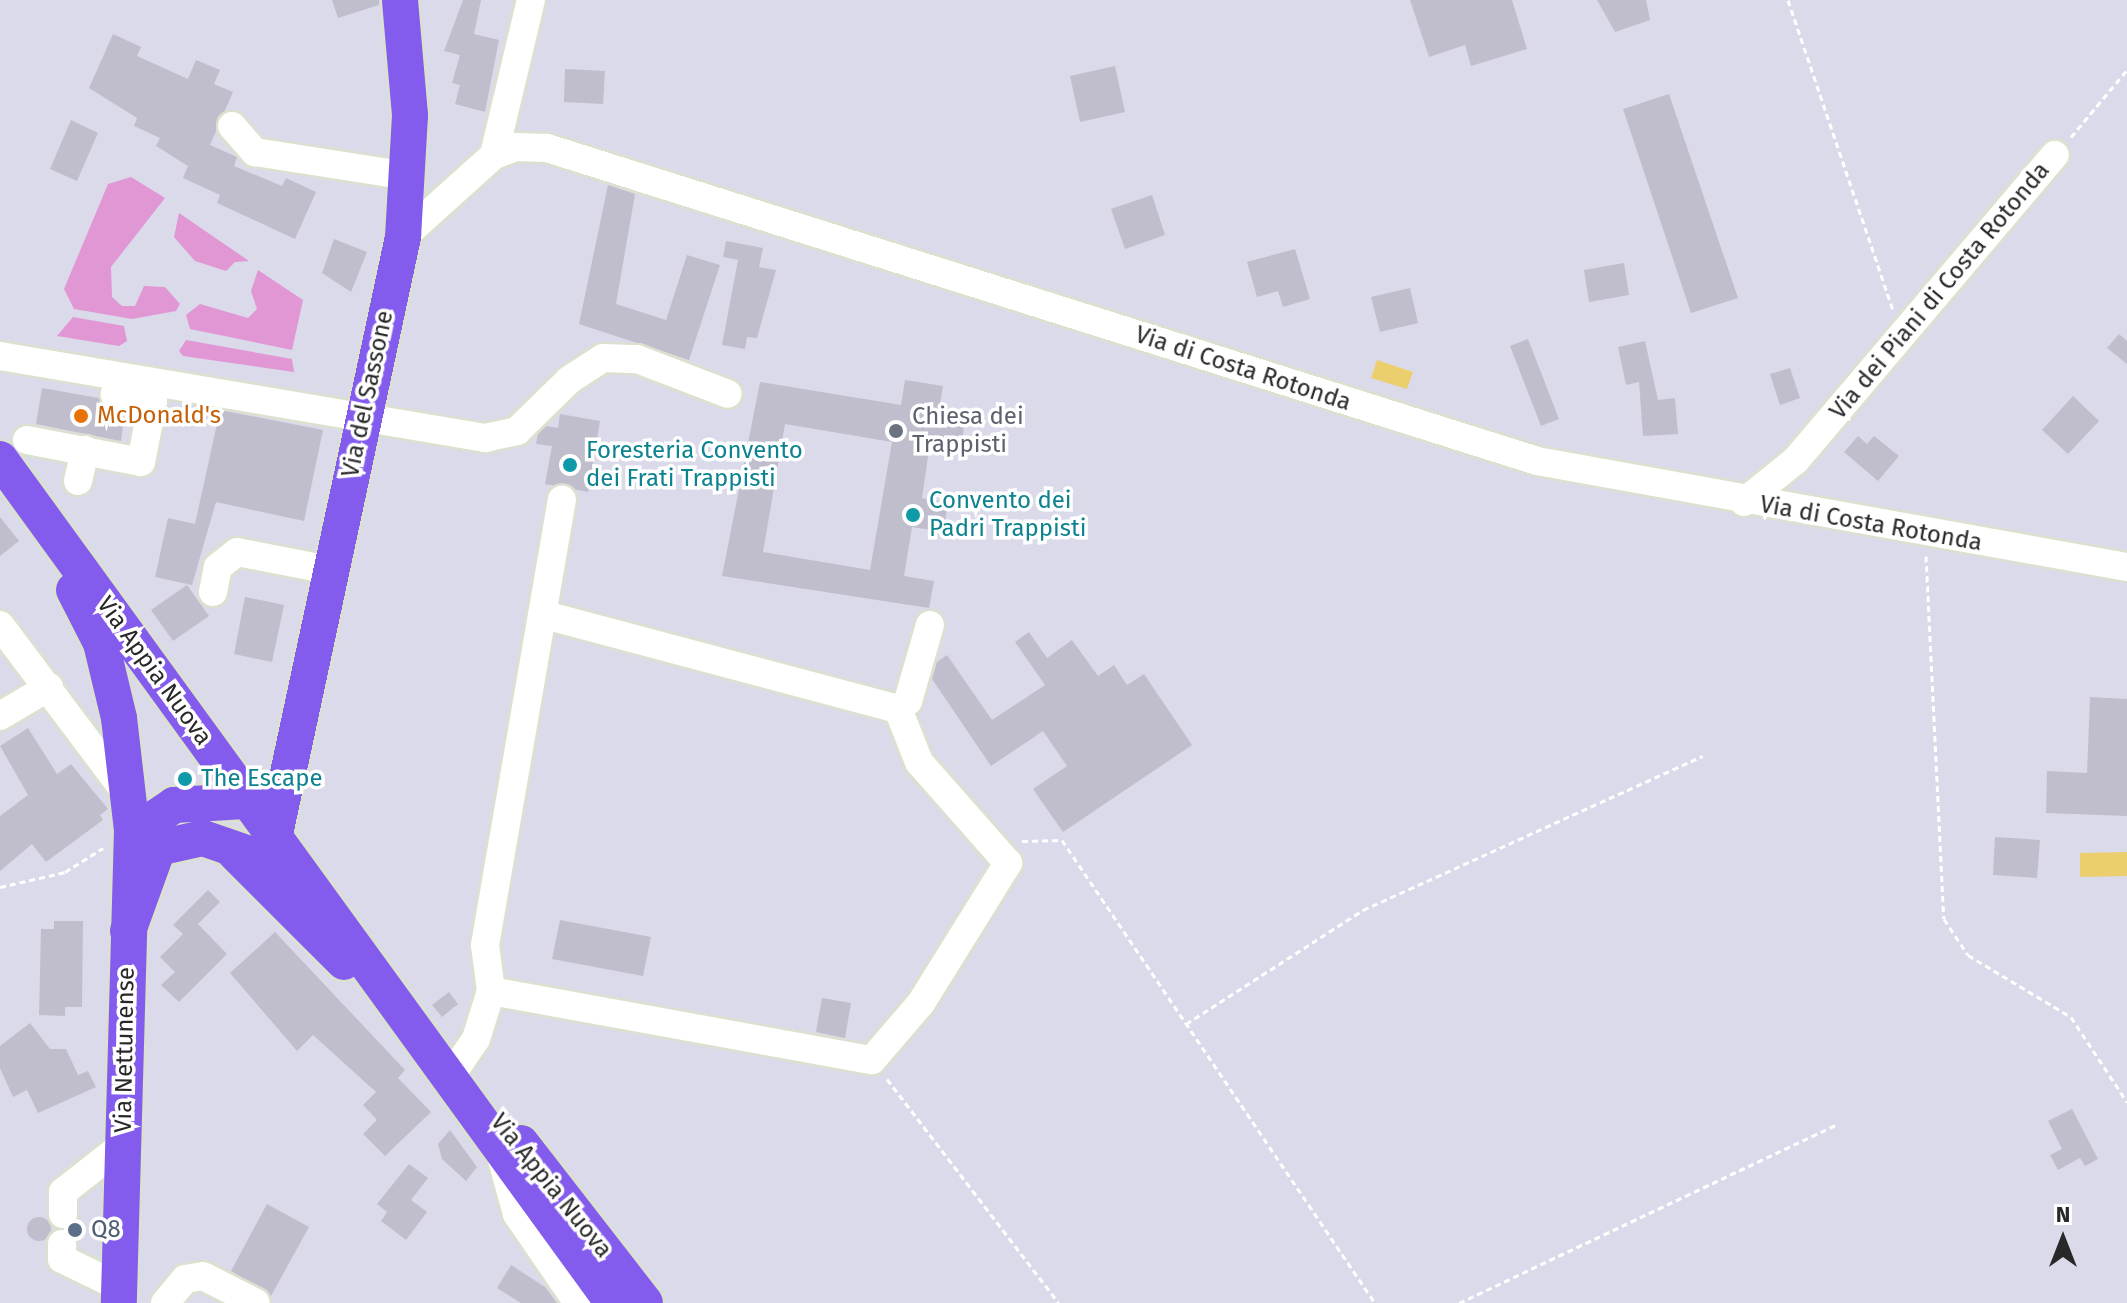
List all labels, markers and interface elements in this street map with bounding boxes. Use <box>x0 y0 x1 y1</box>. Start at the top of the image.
street label: Via dei Piani di Costa Rotonda <box>1824 157 2056 425</box>
street label: Via del Sassone <box>336 308 400 480</box>
street label: Via di Costa Rotonda <box>1132 321 1354 417</box>
place label: McDonald's <box>97 402 221 430</box>
place label: Chiesa dei Trappisti <box>912 403 1024 459</box>
marker: McDonald's <box>72 407 90 425</box>
marker: Chiesa dei Trappisti <box>887 422 905 440</box>
place label: Foresteria Convento dei Frati Trappisti <box>586 437 803 493</box>
marker: Foresteria Convento dei Frati Trappisti <box>561 456 579 474</box>
place label: Convento dei Padri Trappisti <box>929 487 1087 543</box>
street label: Via di Costa Rotonda <box>1758 490 1984 558</box>
marker: Convento dei Padri Trappisti <box>904 506 922 524</box>
street label: Via Appia Nuova <box>90 591 218 751</box>
place label: The Escape <box>201 765 322 793</box>
marker: The Escape <box>176 770 194 788</box>
street label: Via Nettunense <box>109 967 141 1133</box>
street label: Via Appia Nuova <box>484 1108 618 1264</box>
north arrow <box>2023 1199 2103 1279</box>
text: N <box>2056 1201 2070 1228</box>
place label: Q8 <box>91 1216 121 1244</box>
marker: Q8 <box>66 1221 84 1239</box>

